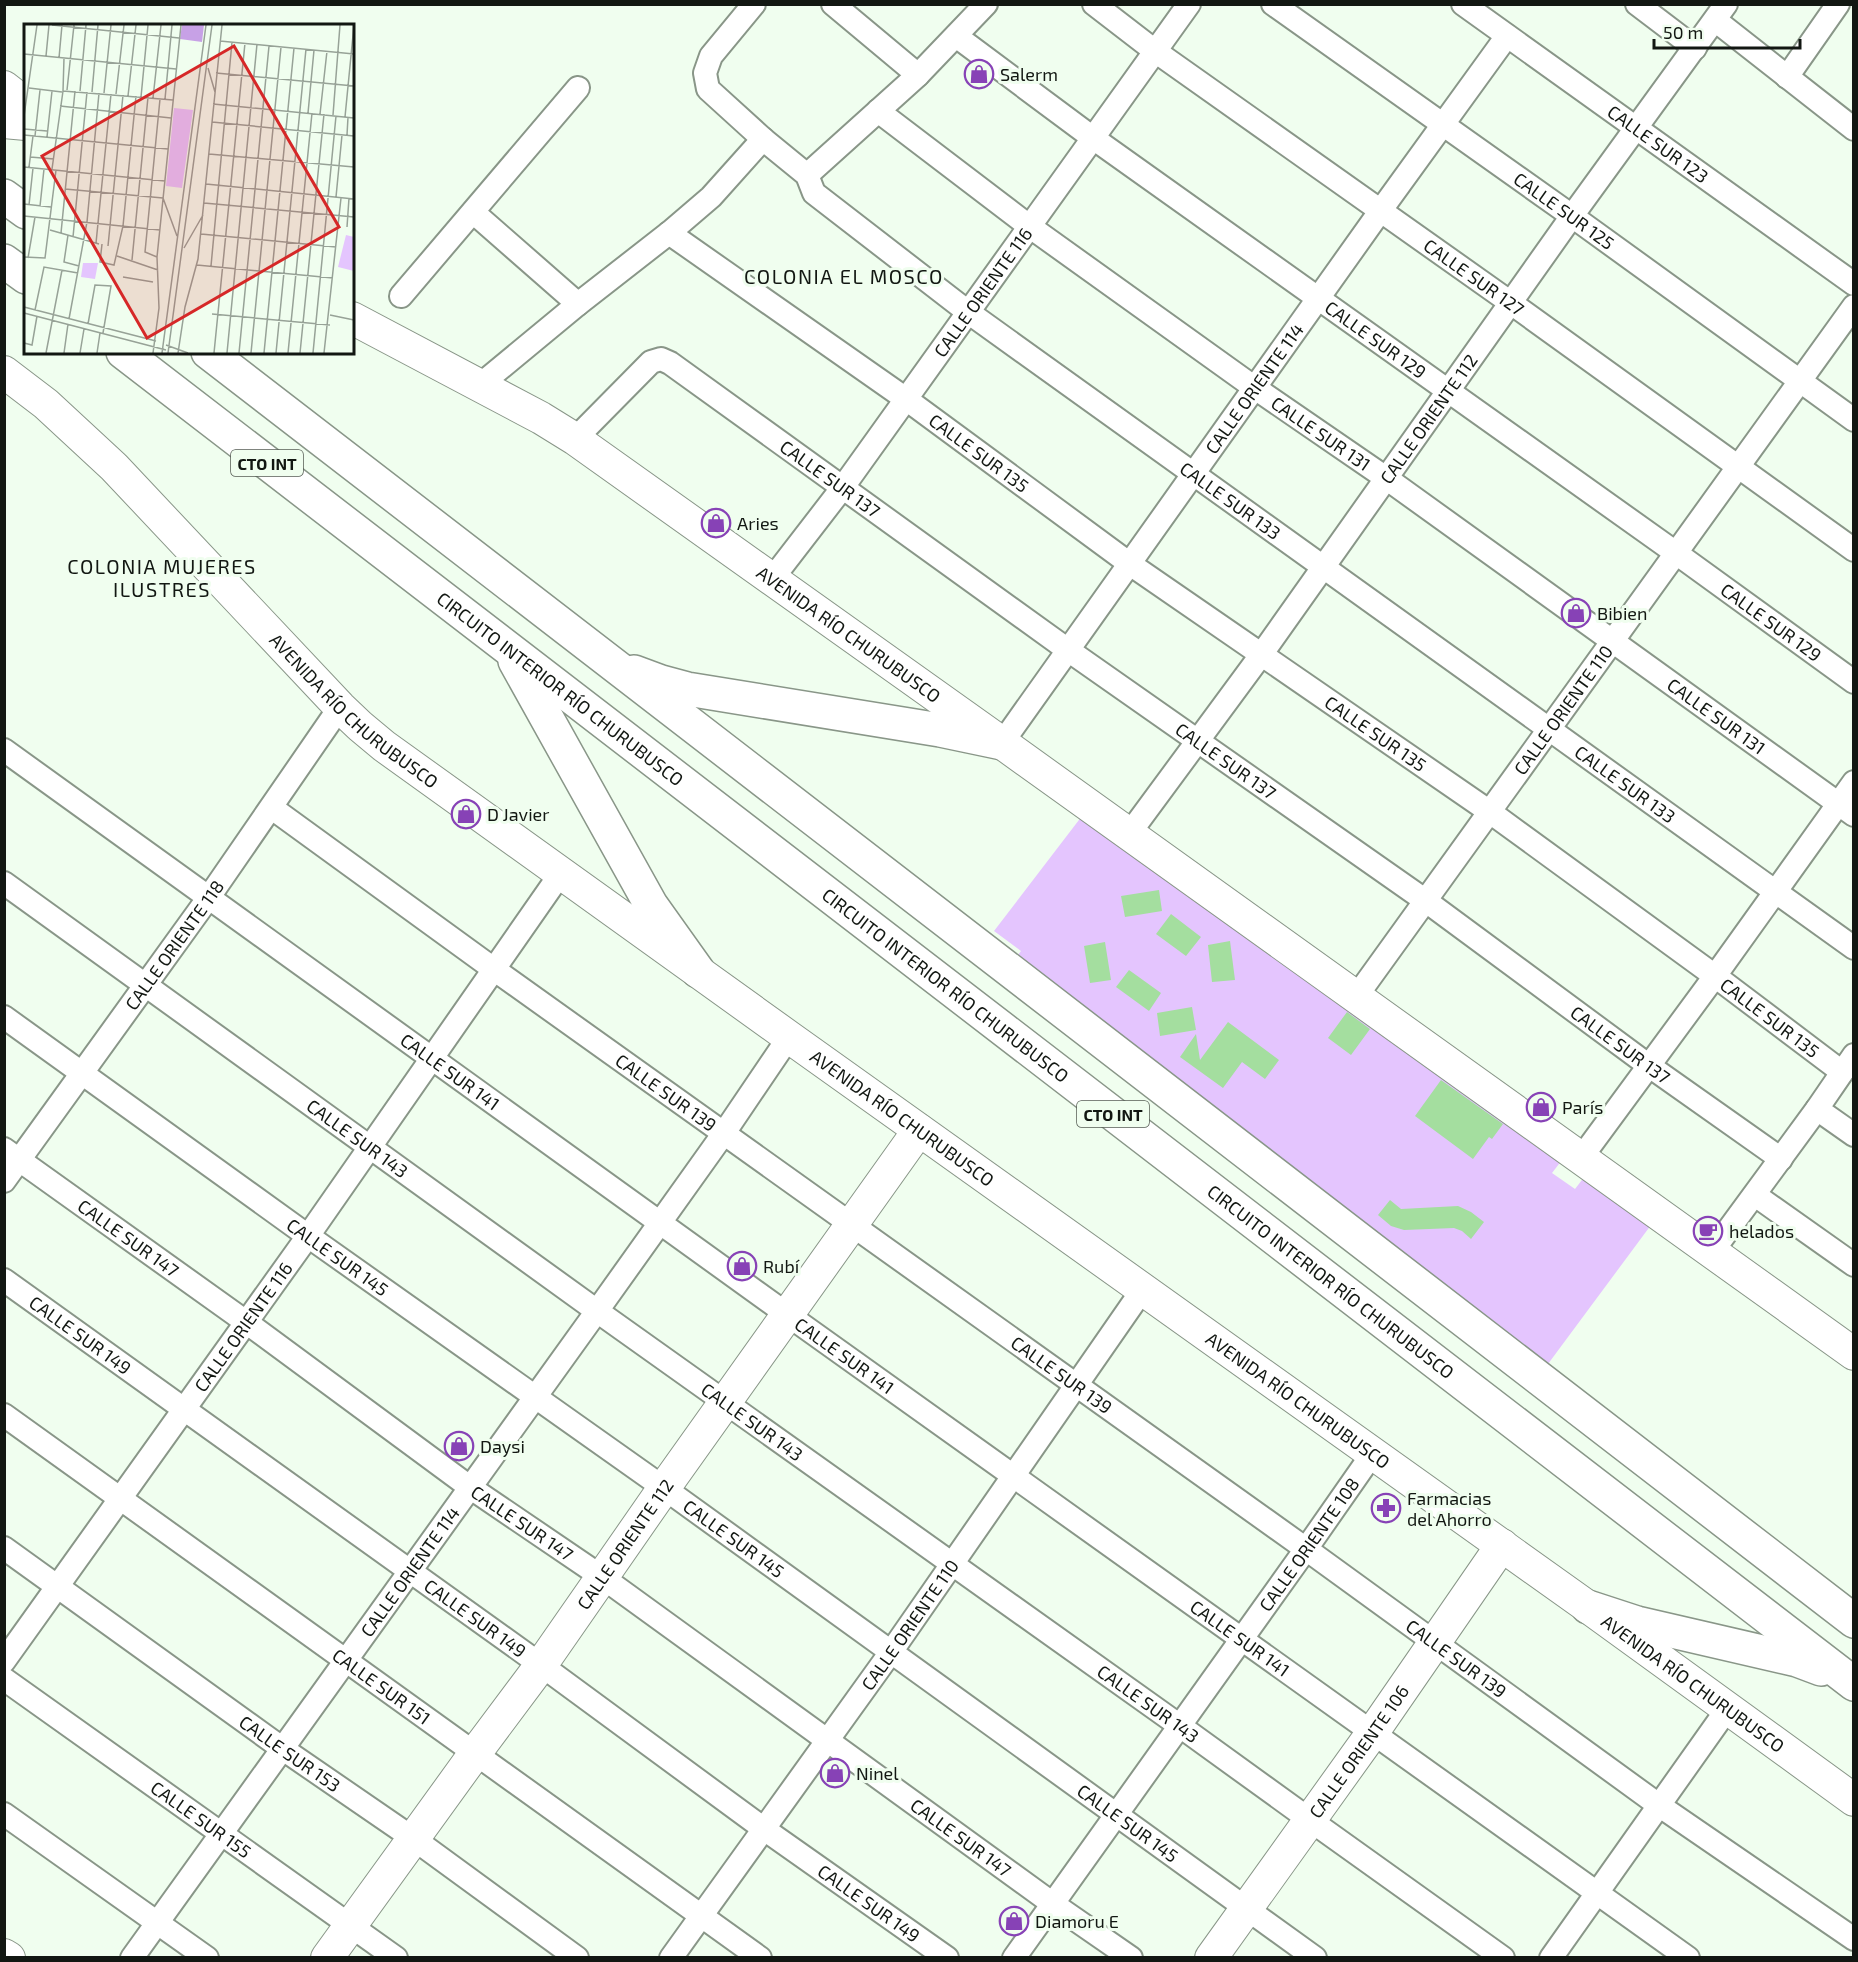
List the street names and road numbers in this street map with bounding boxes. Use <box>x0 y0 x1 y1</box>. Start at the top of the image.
street label: CALLE SUR 123 <box>1603 100 1713 187</box>
street label: CALLE SUR 125 <box>1510 167 1619 254</box>
street label: CALLE ORIENTE 116 <box>929 223 1036 361</box>
street label: CALLE SUR 127 <box>1420 234 1529 320</box>
street label: CALLE SUR 129 <box>1321 296 1431 383</box>
street label: CALLE ORIENTE 114 <box>1200 319 1308 458</box>
street label: CALLE ORIENTE 112 <box>1375 350 1482 488</box>
street label: CALLE SUR 131 <box>1267 392 1375 475</box>
street label: CALLE SUR 135 <box>925 409 1033 497</box>
street label: CALLE SUR 137 <box>776 435 884 522</box>
road number: CTO INT <box>231 450 303 476</box>
street label: CALLE SUR 133 <box>1176 457 1285 544</box>
street label: AVENIDA RÍO CHURUBUSCO <box>753 561 945 707</box>
street label: CALLE SUR 129 <box>1717 578 1826 666</box>
street label: CIRCUITO INTERIOR RÍO CHURUBUSCO <box>433 587 688 790</box>
street label: AVENIDA RÍO CHURUBUSCO <box>265 629 443 792</box>
street label: CALLE ORIENTE 110 <box>1509 641 1617 779</box>
street label: CALLE SUR 131 <box>1663 673 1770 759</box>
street label: CALLE SUR 135 <box>1321 691 1431 776</box>
street label: CALLE SUR 137 <box>1171 718 1280 804</box>
street label: CALLE SUR 133 <box>1571 740 1680 827</box>
street label: CALLE ORIENTE 118 <box>120 876 228 1014</box>
street label: CIRCUITO INTERIOR RÍO CHURUBUSCO <box>818 883 1073 1087</box>
street label: CALLE SUR 135 <box>1716 973 1824 1062</box>
street label: CALLE SUR 137 <box>1566 1001 1674 1088</box>
street label: CALLE SUR 141 <box>396 1028 504 1115</box>
street label: AVENIDA RÍO CHURUBUSCO <box>806 1045 999 1191</box>
street label: CALLE SUR 139 <box>611 1049 721 1136</box>
street label: CALLE SUR 143 <box>303 1094 412 1182</box>
road number: CTO INT <box>1077 1101 1149 1127</box>
street label: CIRCUITO INTERIOR RÍO CHURUBUSCO <box>1203 1180 1458 1383</box>
street label: CALLE SUR 147 <box>74 1194 183 1281</box>
street label: CALLE SUR 145 <box>283 1213 393 1300</box>
street label: CALLE ORIENTE 116 <box>189 1258 297 1396</box>
street label: CALLE SUR 149 <box>25 1291 136 1379</box>
street label: CALLE SUR 141 <box>791 1313 899 1398</box>
street label: AVENIDA RÍO CHURUBUSCO <box>1202 1327 1394 1473</box>
street label: CALLE SUR 139 <box>1007 1331 1117 1418</box>
street label: CALLE SUR 143 <box>697 1378 807 1465</box>
street label: CALLE ORIENTE 108 <box>1254 1473 1363 1615</box>
street label: CALLE ORIENTE 112 <box>572 1475 678 1614</box>
street label: CALLE SUR 147 <box>467 1480 578 1565</box>
street label: CALLE SUR 145 <box>679 1495 789 1582</box>
street label: CALLE ORIENTE 114 <box>356 1502 464 1641</box>
street label: CALLE ORIENTE 110 <box>856 1555 963 1694</box>
street label: CALLE SUR 149 <box>420 1574 531 1662</box>
street label: CALLE SUR 141 <box>1186 1595 1294 1681</box>
street label: AVENIDA RÍO CHURUBUSCO <box>1597 1610 1789 1757</box>
street label: CALLE SUR 139 <box>1402 1614 1511 1702</box>
street label: CALLE SUR 151 <box>328 1644 435 1729</box>
street label: CALLE SUR 143 <box>1093 1660 1203 1747</box>
street label: CALLE ORIENTE 106 <box>1304 1681 1413 1822</box>
street label: CALLE SUR 153 <box>235 1710 345 1796</box>
street label: CALLE SUR 155 <box>147 1776 256 1862</box>
street label: CALLE SUR 145 <box>1073 1779 1183 1867</box>
street label: CALLE SUR 147 <box>907 1794 1016 1881</box>
street label: CALLE SUR 149 <box>814 1859 924 1947</box>

